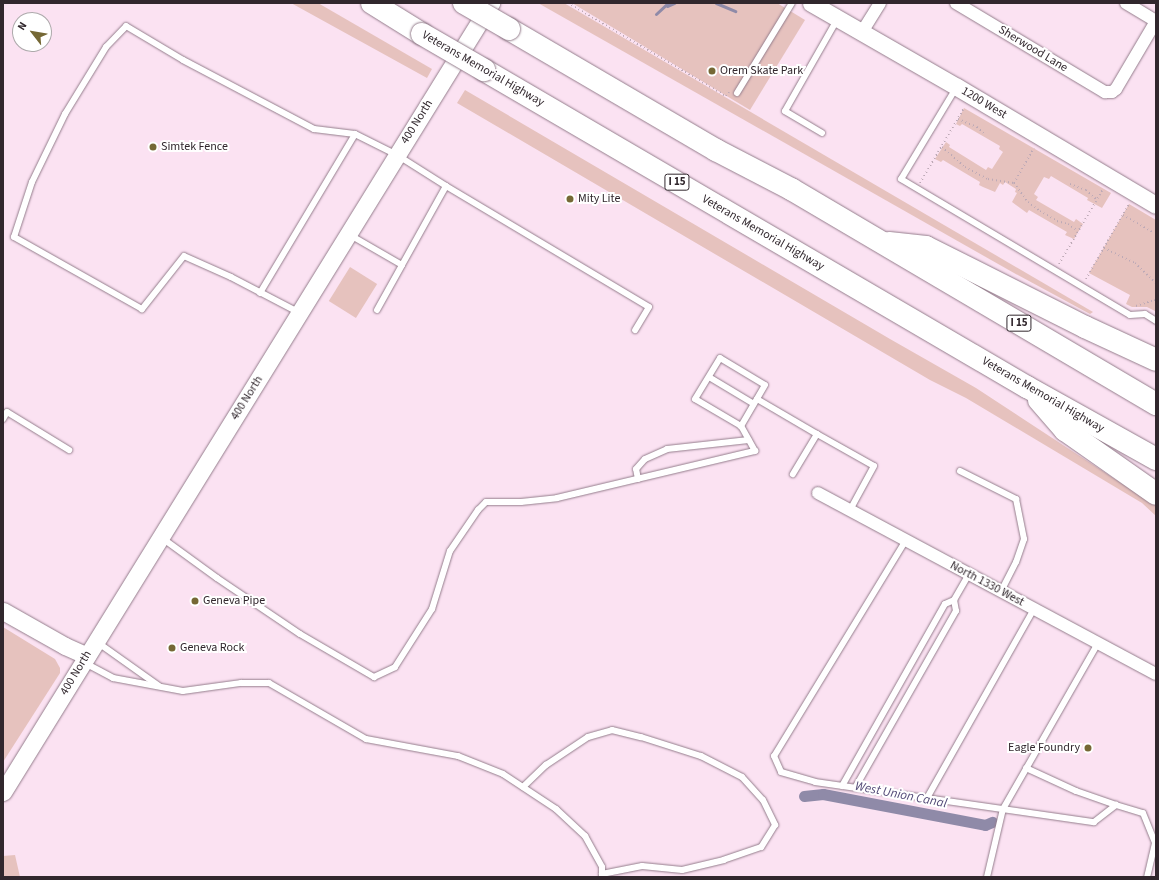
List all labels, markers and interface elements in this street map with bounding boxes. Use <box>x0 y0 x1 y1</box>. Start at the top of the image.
north arrow <box>12 12 52 52</box>
text: N <box>14 19 30 33</box>
street label: Sherwood Lane <box>996 23 1070 75</box>
street label: Veterans Memorial Highway <box>419 28 547 110</box>
place label: Orem Skate Park <box>720 64 803 78</box>
marker: Orem Skate Park <box>707 66 717 76</box>
street label: 1200 West <box>959 84 1009 122</box>
street label: 400 North <box>398 97 436 147</box>
place label: Simtek Fence <box>161 140 228 154</box>
marker: Simtek Fence <box>148 142 158 152</box>
road number: I 15 <box>664 173 690 191</box>
place label: Mity Lite <box>578 192 620 206</box>
street label: Veterans Memorial Highway <box>699 192 827 274</box>
marker: Mity Lite <box>565 194 575 204</box>
road number: I 15 <box>1006 314 1032 332</box>
street label: Veterans Memorial Highway <box>979 354 1107 436</box>
street label: 400 North <box>228 373 266 423</box>
street label: North 1330 West <box>947 558 1027 610</box>
place label: Geneva Pipe <box>203 594 265 608</box>
marker: Geneva Pipe <box>190 596 200 606</box>
place label: Geneva Rock <box>180 641 244 655</box>
marker: Geneva Rock <box>167 643 177 653</box>
street label: 400 North <box>57 648 95 698</box>
place label: Eagle Foundry <box>1008 741 1080 755</box>
marker: Eagle Foundry <box>1083 743 1093 753</box>
water label: West Union Canal <box>854 778 948 812</box>

